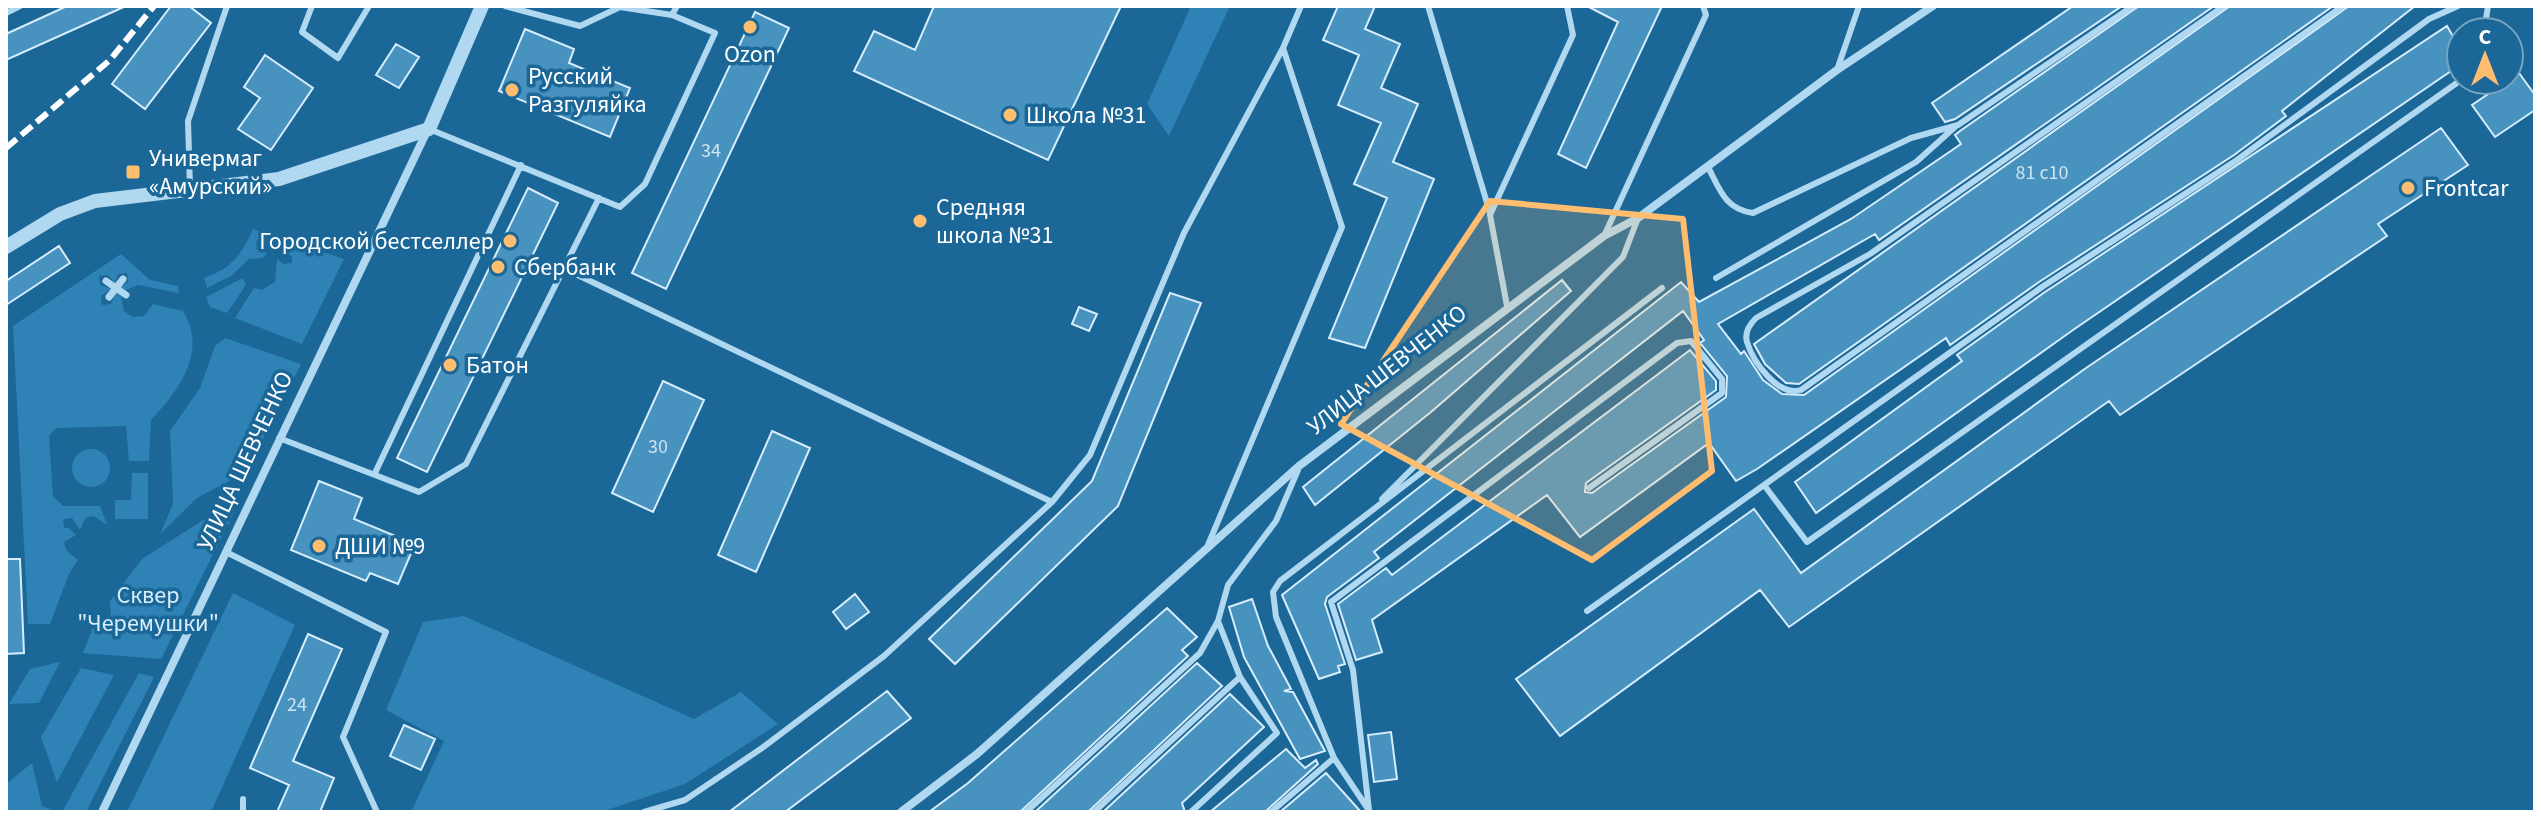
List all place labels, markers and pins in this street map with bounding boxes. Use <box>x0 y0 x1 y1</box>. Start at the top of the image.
marker: Ozon <box>741 18 759 36</box>
place label: Ozon <box>724 37 776 72</box>
place label: Русский Разгуляйка <box>528 59 647 122</box>
marker: Русский Разгуляйка <box>503 81 521 99</box>
place label: Школа №31 <box>1026 98 1146 133</box>
marker: Школа №31 <box>1001 106 1019 124</box>
place label: Универмаг «Амурский» <box>149 141 272 204</box>
marker: Универмаг «Амурский» <box>124 163 142 181</box>
place label: Frontcar <box>2424 171 2509 206</box>
marker: Frontcar <box>2399 179 2417 197</box>
place label: Средняя школа №31 <box>936 190 1053 253</box>
marker: Средняя школа №31 <box>911 212 929 230</box>
place label: Городской бестселлер <box>259 224 494 259</box>
marker: Городской бестселлер <box>501 232 519 250</box>
place label: Сбербанк <box>514 250 616 285</box>
marker: Сбербанк <box>489 258 507 276</box>
place label: Батон <box>466 348 529 383</box>
marker: Батон <box>441 356 459 374</box>
place label: ДШИ №9 <box>335 529 425 564</box>
marker: ДШИ №9 <box>310 537 328 555</box>

